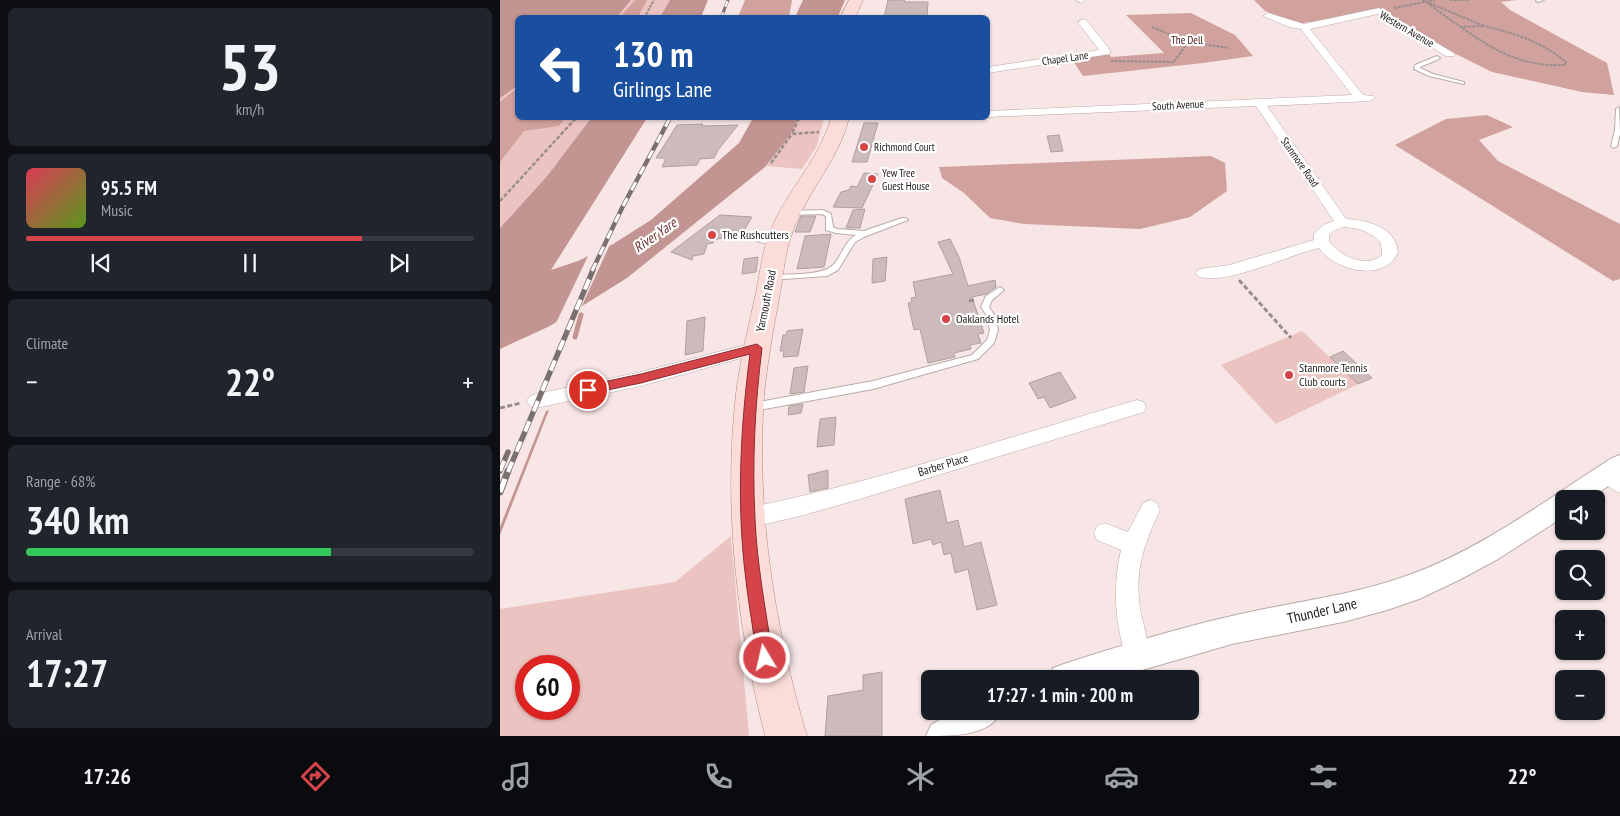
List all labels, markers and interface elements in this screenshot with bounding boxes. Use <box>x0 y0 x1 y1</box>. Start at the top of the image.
street label: Western Avenue <box>1377 8 1437 50</box>
text: 53 <box>219 24 281 108</box>
text: 130 m <box>613 31 694 77</box>
park label: The Dell <box>1171 33 1203 47</box>
icon: left <box>530 35 595 100</box>
street label: Chapel Lane <box>1041 48 1090 68</box>
text: Girlings Lane <box>613 75 712 103</box>
street label: South Avenue <box>1152 97 1205 113</box>
text: km/h <box>236 99 264 119</box>
street label: Stanmore Road <box>1278 134 1322 190</box>
place label: Richmond Court <box>874 140 935 154</box>
marker: Richmond Court <box>858 141 870 153</box>
place label: Yew Tree Guest House <box>882 166 930 193</box>
marker: Yew Tree Guest House <box>866 173 878 185</box>
text: 95.5 FM <box>101 176 157 200</box>
text: Music <box>101 200 133 220</box>
water label: River Yare <box>630 213 681 256</box>
place label: The Rushcutters <box>722 227 789 242</box>
marker: The Rushcutters <box>706 229 718 241</box>
icon: previous <box>87 249 115 277</box>
icon: pause <box>236 249 264 277</box>
icon: next <box>385 249 413 277</box>
street label: Yarmouth Road <box>752 269 779 333</box>
place label: Oaklands Hotel <box>956 311 1019 326</box>
marker: Oaklands Hotel <box>940 313 952 325</box>
text: Climate <box>26 333 68 353</box>
text: 22° <box>225 357 275 406</box>
place label: Stanmore Tennis Club courts <box>1299 360 1367 389</box>
text: − <box>26 363 38 400</box>
text: + <box>462 363 474 400</box>
pin <box>567 369 609 411</box>
marker: Stanmore Tennis Club courts <box>1283 369 1295 381</box>
icon: arrive <box>574 376 602 404</box>
street label: Barber Place <box>916 450 970 479</box>
text: Range · 68% <box>26 471 95 491</box>
map controls <box>1555 490 1605 720</box>
button: sound <box>1555 490 1605 540</box>
text: 340 km <box>26 495 129 544</box>
button: search <box>1555 550 1605 600</box>
street label: Thunder Lane <box>1285 593 1359 628</box>
button: + <box>1555 610 1605 660</box>
text: Arrival <box>26 624 62 644</box>
position arrow <box>738 631 790 683</box>
text: 17:27 <box>26 648 108 697</box>
speed limit sign: 60 <box>515 655 580 720</box>
button: − <box>1555 670 1605 720</box>
text: 17:27 · 1 min · 200 m <box>987 683 1133 707</box>
icon: directions <box>298 759 333 794</box>
icon: music <box>499 759 534 794</box>
icon: phone <box>701 759 736 794</box>
icon: climate <box>903 759 938 794</box>
icon: car <box>1104 759 1139 794</box>
icon: filters <box>1306 759 1341 794</box>
text: 17:26 <box>83 762 131 790</box>
text: 22° <box>1508 762 1537 790</box>

